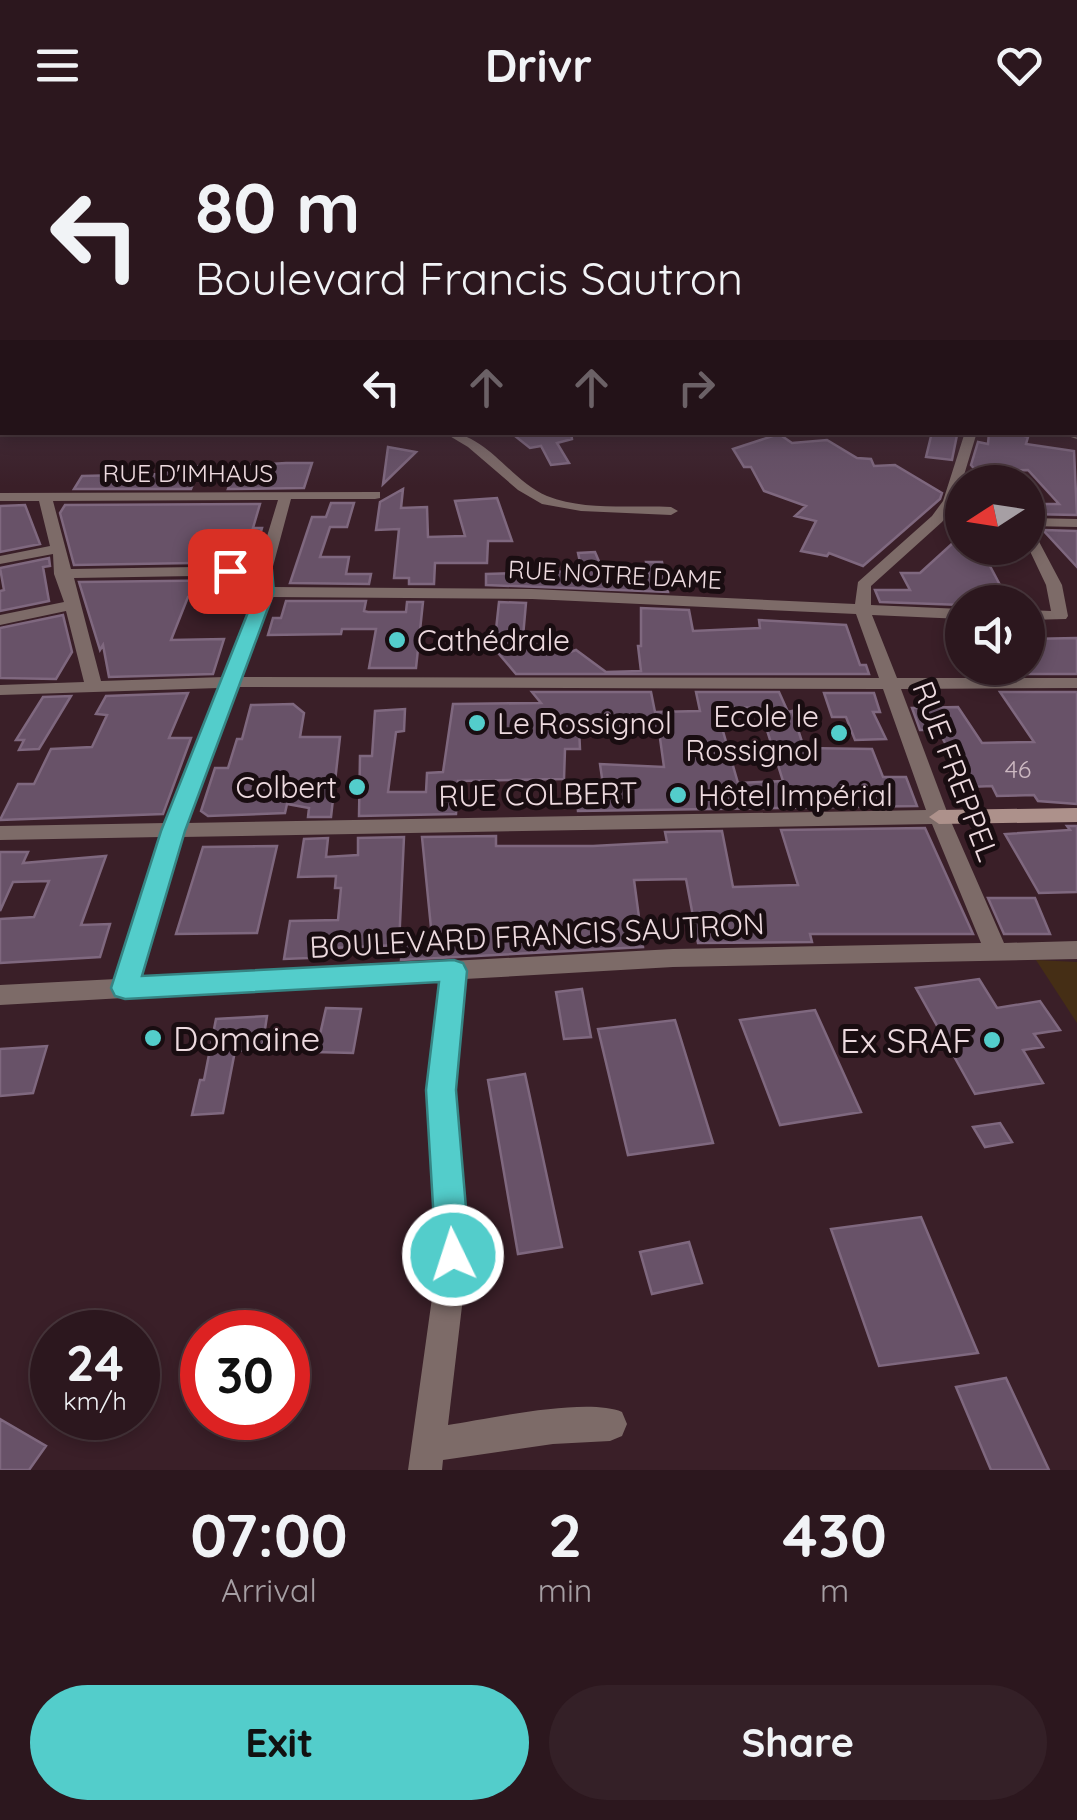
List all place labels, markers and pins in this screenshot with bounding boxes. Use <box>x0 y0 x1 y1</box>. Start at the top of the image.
pin <box>188 529 273 614</box>
place label: Cathédrale <box>417 621 570 659</box>
marker: Cathédrale <box>386 629 408 651</box>
place label: Ecole le Rossignol <box>685 697 819 769</box>
place label: Le Rossignol <box>497 704 672 742</box>
marker: Le Rossignol <box>466 712 488 734</box>
marker: Ecole le Rossignol <box>828 722 850 744</box>
place label: Colbert <box>236 768 337 806</box>
marker: Colbert <box>346 776 368 798</box>
place label: Hôtel Impérial <box>698 776 893 814</box>
marker: Hôtel Impérial <box>667 784 689 806</box>
place label: Domaine <box>173 1016 320 1060</box>
place label: Ex SRAF <box>840 1018 972 1062</box>
marker: Domaine <box>142 1027 164 1049</box>
marker: Ex SRAF <box>981 1029 1003 1051</box>

